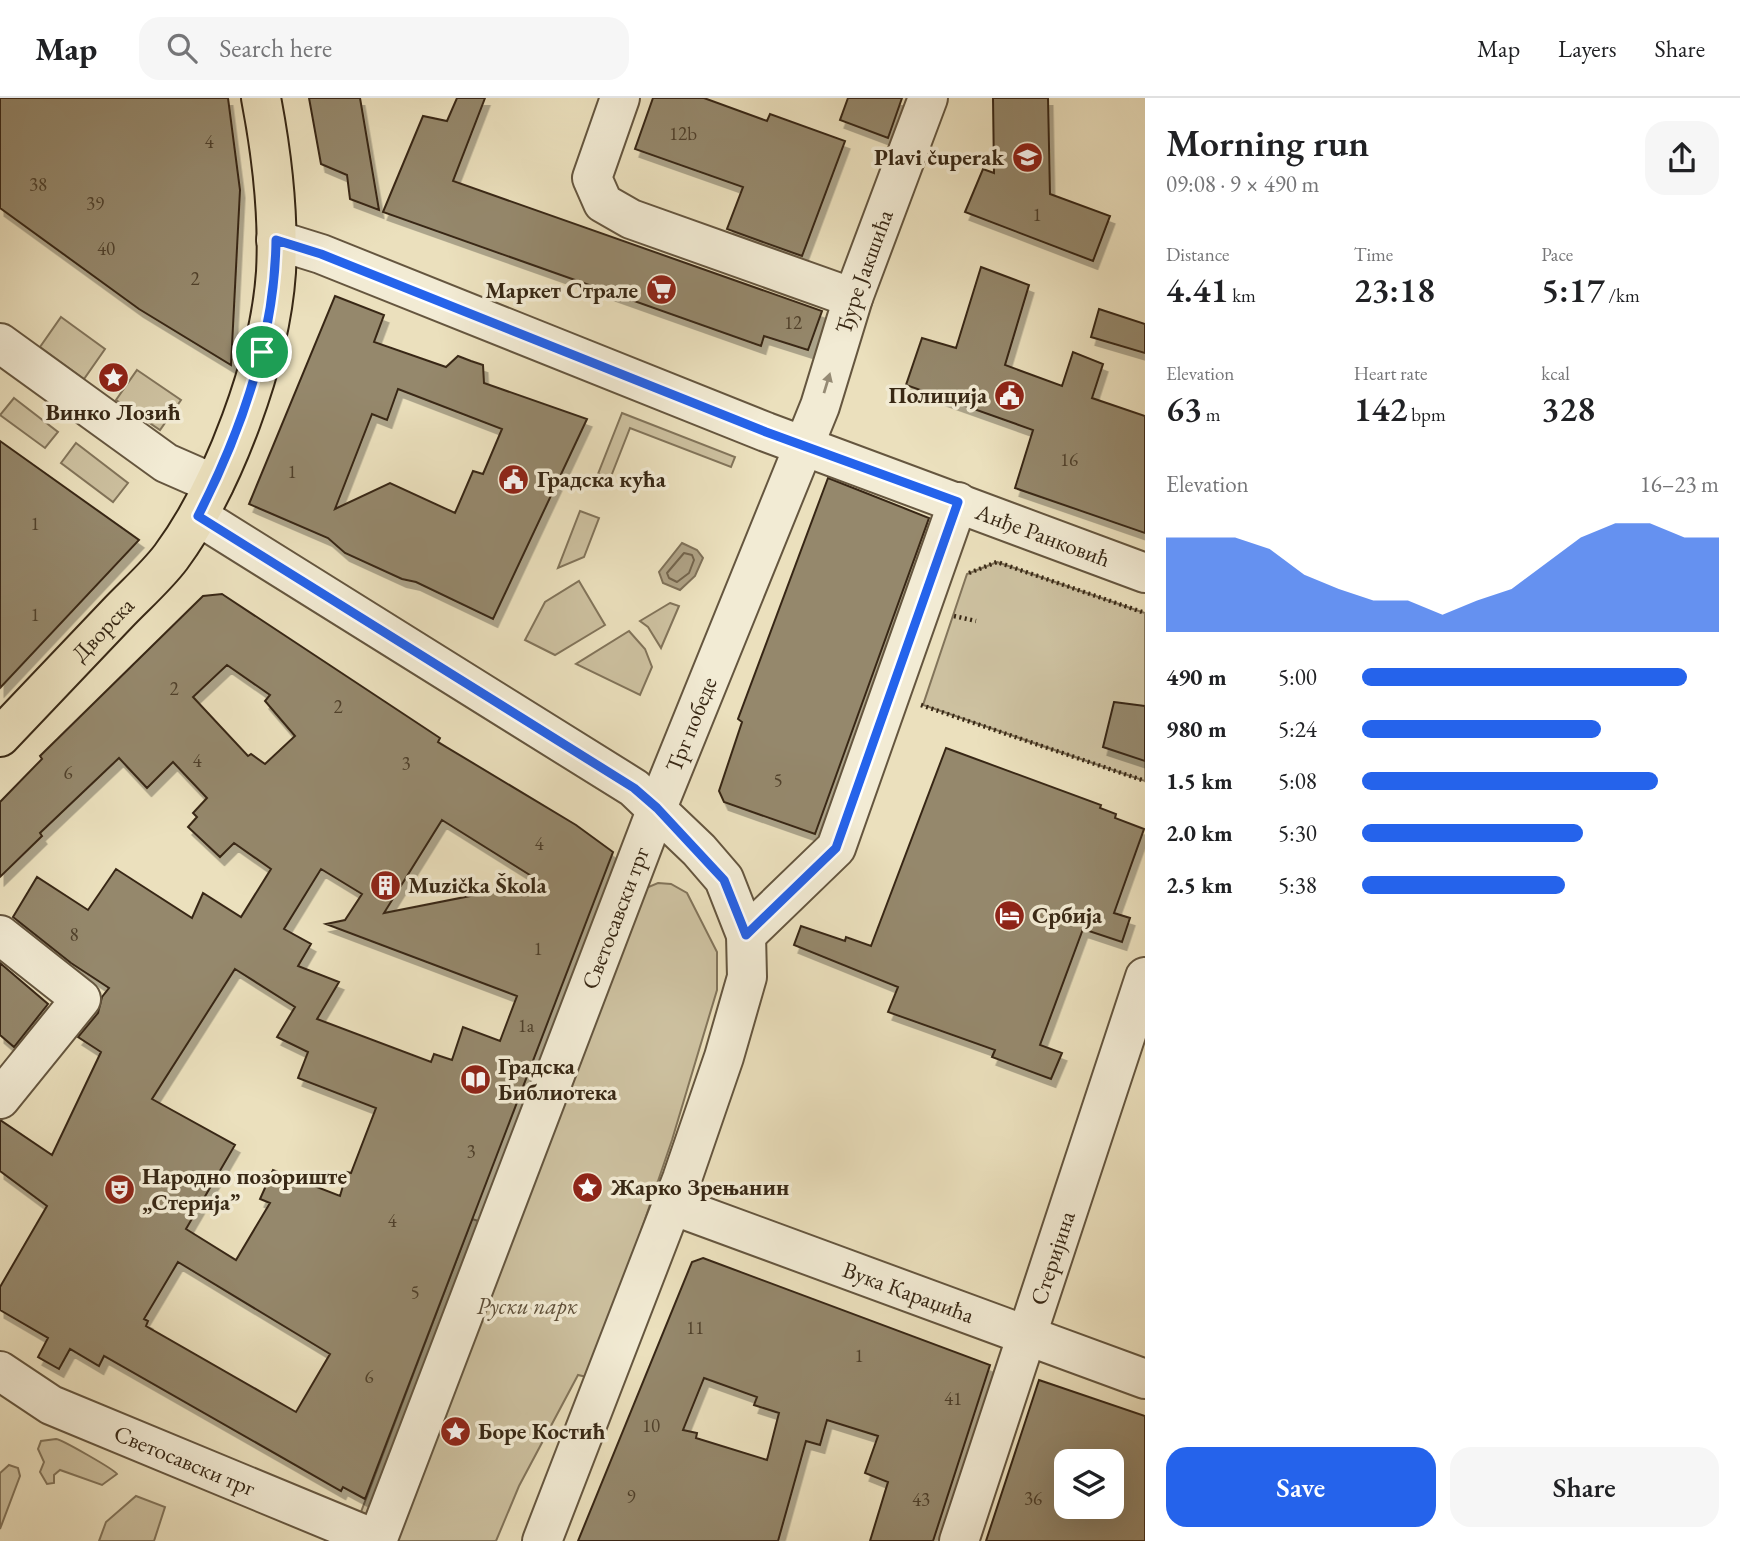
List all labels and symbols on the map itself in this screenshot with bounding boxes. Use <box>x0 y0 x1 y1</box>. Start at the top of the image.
house number: 12b <box>669 121 697 146</box>
house number: 4 <box>204 129 214 154</box>
school or university icon: Plavi čuperak <box>1010 140 1044 174</box>
place label: Plavi čuperak <box>874 142 1004 172</box>
house number: 38 <box>29 172 47 197</box>
house number: 39 <box>86 191 104 216</box>
house number: 1 <box>1032 202 1042 227</box>
street label: Ђуре Јакшића <box>828 204 900 337</box>
house number: 40 <box>97 236 115 261</box>
house number: 2 <box>190 266 200 291</box>
supermarket icon: Маркет Страле <box>644 273 678 307</box>
place label: Маркет Страле <box>485 275 638 305</box>
house number: 12 <box>784 310 802 335</box>
pin <box>232 322 292 382</box>
place icon: Винко Лозић <box>96 361 130 395</box>
one-way arrow <box>822 372 832 393</box>
public building icon: Полицијa <box>993 378 1027 412</box>
place label: Полицијa <box>889 380 988 410</box>
place label: Винко Лозић <box>45 397 181 427</box>
house number: 16 <box>1060 447 1078 472</box>
house number: 1 <box>287 459 297 484</box>
public building icon: Градска кућа <box>497 462 531 496</box>
place label: Градска кућа <box>537 464 667 494</box>
street label: Анђе Ранковић <box>971 496 1115 574</box>
house number: 1 <box>30 511 40 536</box>
street label: Дворска <box>65 590 141 668</box>
house number: 1 <box>30 602 40 627</box>
street label: Трг победе <box>658 672 724 776</box>
house number: 2 <box>169 676 179 701</box>
house number: 2 <box>333 694 343 719</box>
house number: 4 <box>192 748 202 773</box>
house number: 3 <box>401 751 411 776</box>
house number: 6 <box>63 760 73 785</box>
house number: 5 <box>773 768 783 793</box>
house number: 4 <box>534 831 544 856</box>
street label: Светосавски трг <box>574 842 656 993</box>
building icon: Muzička Škola <box>368 868 402 902</box>
place label: Muzička Škola <box>408 870 548 900</box>
hotel icon: Србија <box>992 898 1026 932</box>
place label: Србија <box>1032 900 1103 930</box>
house number: 8 <box>69 922 79 947</box>
house number: 1 <box>533 936 543 961</box>
house number: 1a <box>518 1013 535 1038</box>
place label: Градска Библиотека <box>498 1051 618 1107</box>
library icon: Градска Библиотека <box>458 1062 492 1096</box>
house number: 3 <box>466 1139 476 1164</box>
place label: Народно позориште „Стерија” <box>142 1161 347 1217</box>
place icon: Жарко Зрењанин <box>571 1170 605 1204</box>
theatre icon: Народно позориште „Стерија” <box>102 1172 136 1206</box>
place label: Жарко Зрењанин <box>610 1172 789 1202</box>
street label: Стеријина <box>1023 1206 1082 1309</box>
house number: 4 <box>387 1208 397 1233</box>
street label: Вука Караџића <box>839 1254 979 1330</box>
house number: 5 <box>410 1280 420 1305</box>
park label: Руски парк <box>476 1291 579 1321</box>
house number: 11 <box>686 1315 704 1340</box>
house number: 1 <box>854 1343 864 1368</box>
house number: 6 <box>364 1364 374 1389</box>
house number: 41 <box>944 1386 962 1411</box>
house number: 10 <box>642 1413 660 1438</box>
place icon: Боре Костић <box>438 1414 472 1448</box>
place label: Боре Костић <box>478 1416 605 1446</box>
street label: Светосавски трг <box>110 1418 260 1503</box>
house number: 9 <box>626 1484 636 1509</box>
house number: 36 <box>1024 1486 1042 1511</box>
house number: 43 <box>912 1487 930 1512</box>

